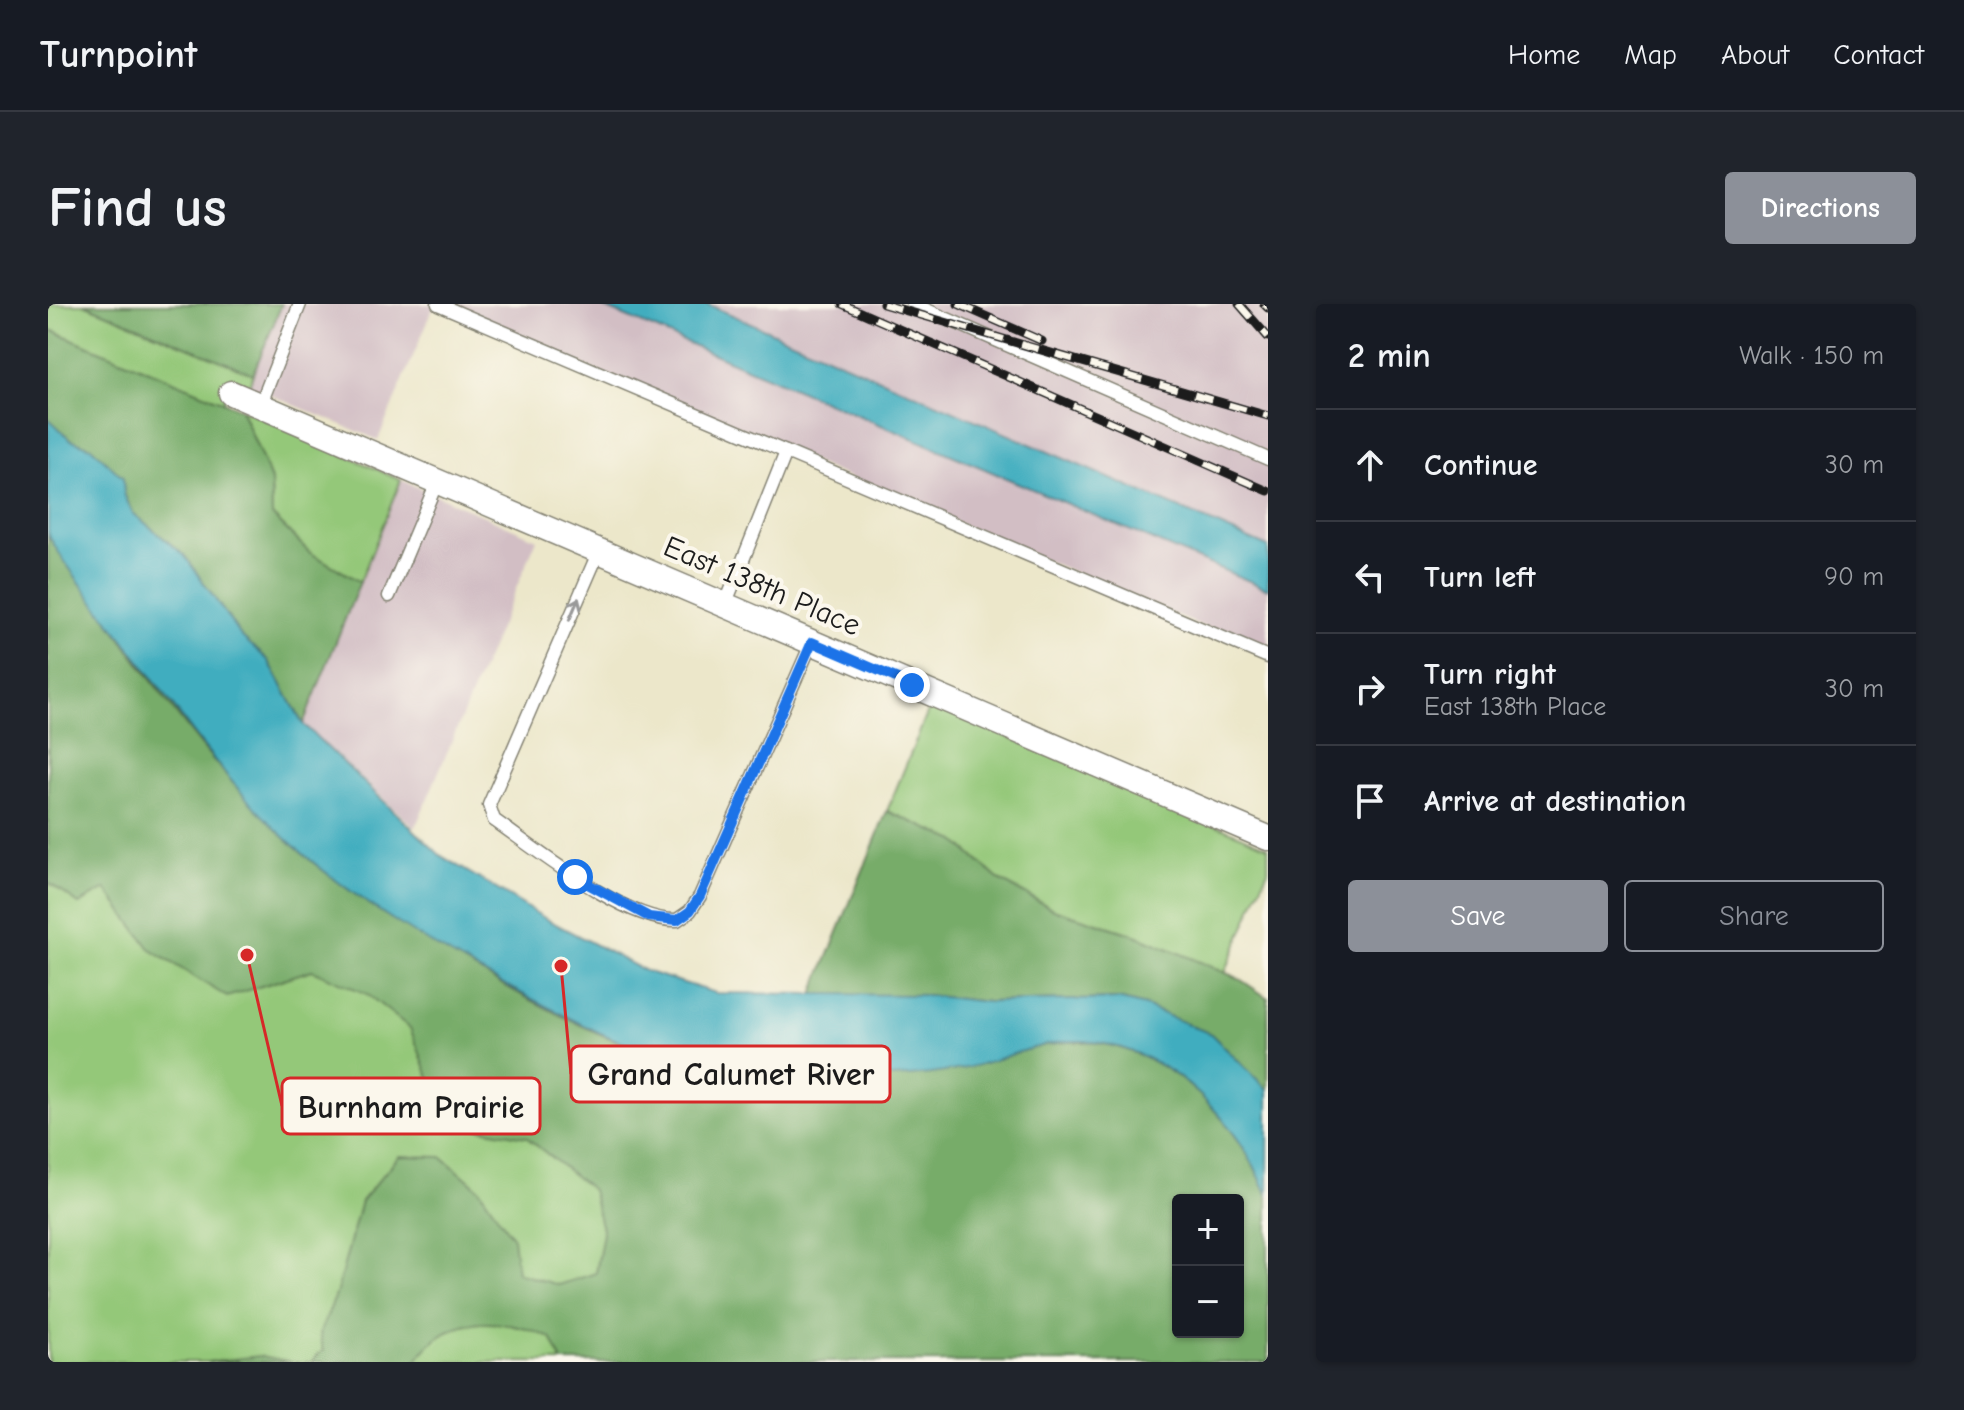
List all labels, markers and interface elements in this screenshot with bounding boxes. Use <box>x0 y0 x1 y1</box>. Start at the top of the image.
text: Turnpoint <box>40 33 197 77</box>
text: Home <box>1508 39 1580 71</box>
text: Map <box>1624 39 1677 71</box>
text: About <box>1721 39 1789 71</box>
text: Contact <box>1833 39 1924 71</box>
button: Directions <box>1725 172 1916 244</box>
text: Find us <box>48 176 227 240</box>
text: 2 min <box>1348 336 1431 376</box>
text: Walk · 150 m <box>1739 341 1884 371</box>
icon: ahead <box>1348 443 1392 487</box>
text: Continue <box>1424 448 1538 483</box>
text: 30 m <box>1825 450 1884 480</box>
street label: East 138th Place <box>658 529 866 643</box>
icon: left <box>1348 555 1392 599</box>
text: Turn left <box>1424 560 1536 595</box>
text: 90 m <box>1824 562 1884 592</box>
one-way arrow <box>567 597 582 622</box>
text: Turn right <box>1424 657 1556 692</box>
route end <box>894 667 930 703</box>
icon: right <box>1348 667 1392 711</box>
text: 30 m <box>1825 674 1884 704</box>
text: East 138th Place <box>1424 692 1606 722</box>
icon: arrive <box>1348 779 1392 823</box>
text: Arrive at destination <box>1424 784 1686 819</box>
route start <box>557 859 593 895</box>
button: Save <box>1348 880 1608 952</box>
button: Share <box>1624 880 1884 952</box>
callout: Grand Calumet River <box>571 1046 890 1102</box>
text: Grand Calumet River <box>587 1056 875 1093</box>
callout: Burnham Prairie <box>282 1078 540 1134</box>
text: Burnham Prairie <box>298 1089 524 1126</box>
map controls <box>1172 1194 1244 1338</box>
button: + <box>1172 1194 1244 1266</box>
button: − <box>1172 1266 1244 1338</box>

